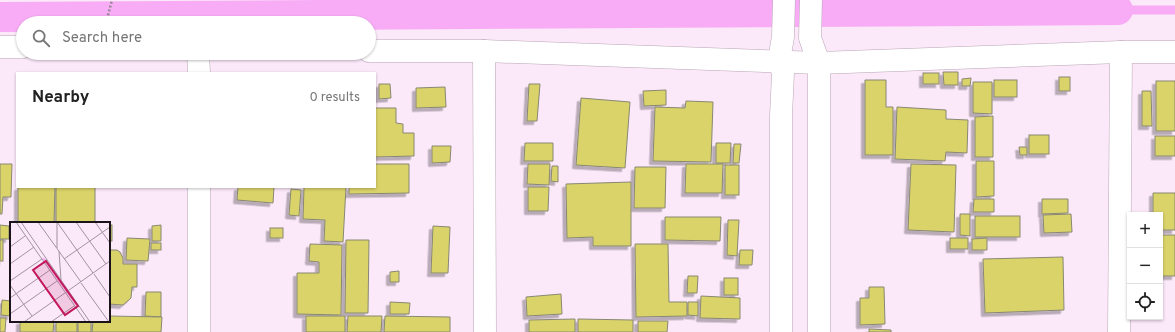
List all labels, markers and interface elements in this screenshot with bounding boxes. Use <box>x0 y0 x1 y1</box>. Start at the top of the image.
search box <box>16 16 376 60</box>
icon: search <box>30 27 52 49</box>
text: Search here <box>62 29 142 48</box>
text: Nearby <box>32 87 89 109</box>
text: 0 results <box>309 90 360 106</box>
map controls <box>1127 212 1163 320</box>
button: + <box>1127 212 1163 248</box>
inset map <box>10 222 110 322</box>
button: − <box>1127 248 1163 284</box>
button: locate <box>1127 284 1163 320</box>

